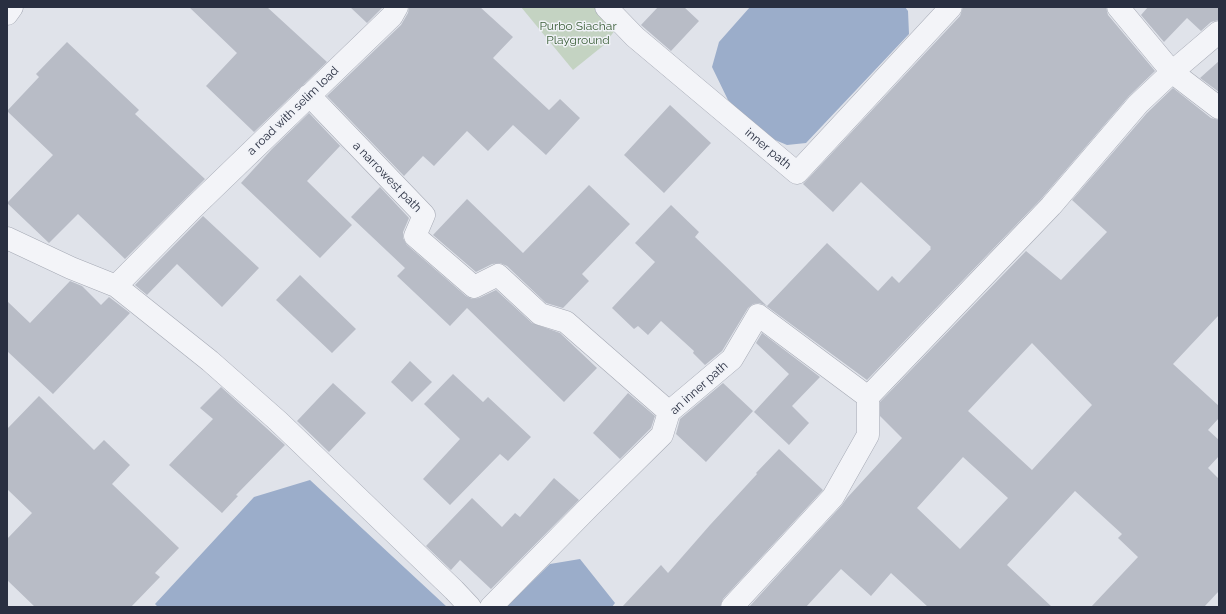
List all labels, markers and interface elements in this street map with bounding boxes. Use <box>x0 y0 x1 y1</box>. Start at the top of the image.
park label: Purbo Siachar Playground <box>539 19 617 47</box>
street label: a road with selim load <box>244 64 342 158</box>
street label: inner path <box>742 126 794 172</box>
street label: a narrowest path <box>350 139 424 215</box>
street label: an inner path <box>667 358 731 418</box>

